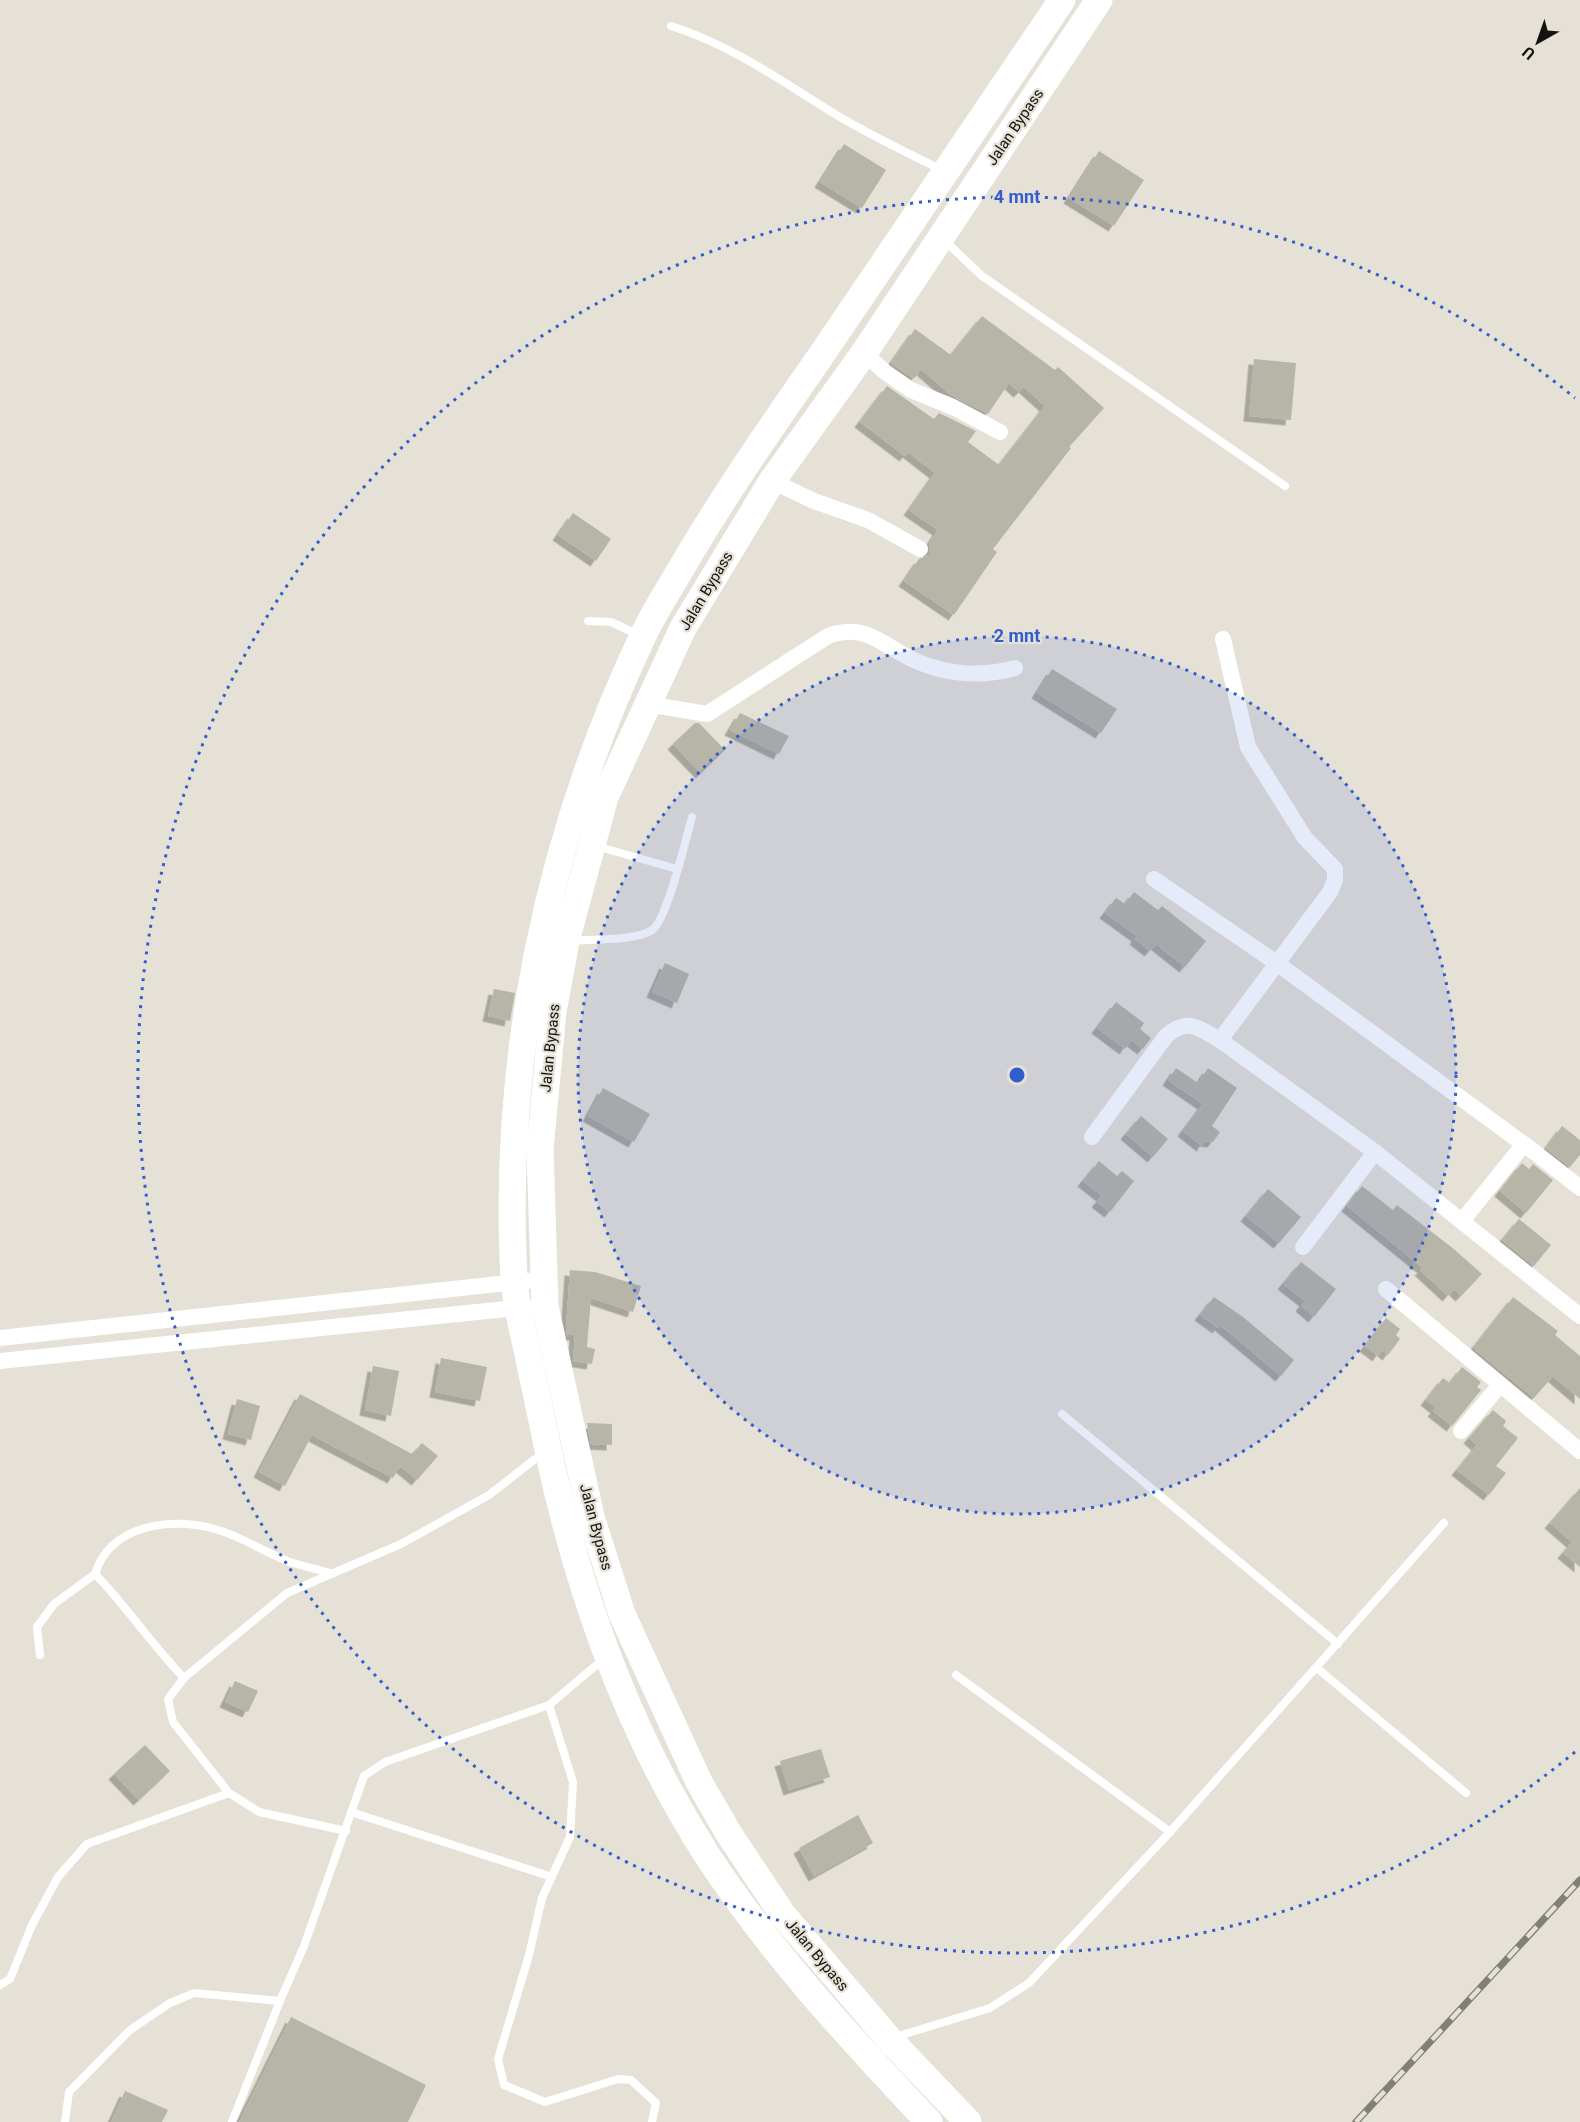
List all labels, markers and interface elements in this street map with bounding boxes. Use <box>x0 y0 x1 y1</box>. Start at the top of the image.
north arrow <box>1508 12 1568 72</box>
text: U <box>1519 42 1539 64</box>
street label: Jalan Bypass <box>983 85 1047 169</box>
text: 4 mnt <box>994 186 1040 207</box>
street label: Jalan Bypass <box>675 548 737 634</box>
text: 2 mnt <box>994 625 1040 646</box>
street label: Jalan Bypass <box>536 1003 564 1093</box>
centre of rings <box>1007 1065 1027 1085</box>
street label: Jalan Bypass <box>576 1482 616 1572</box>
street label: Jalan Bypass <box>782 1915 852 1995</box>

